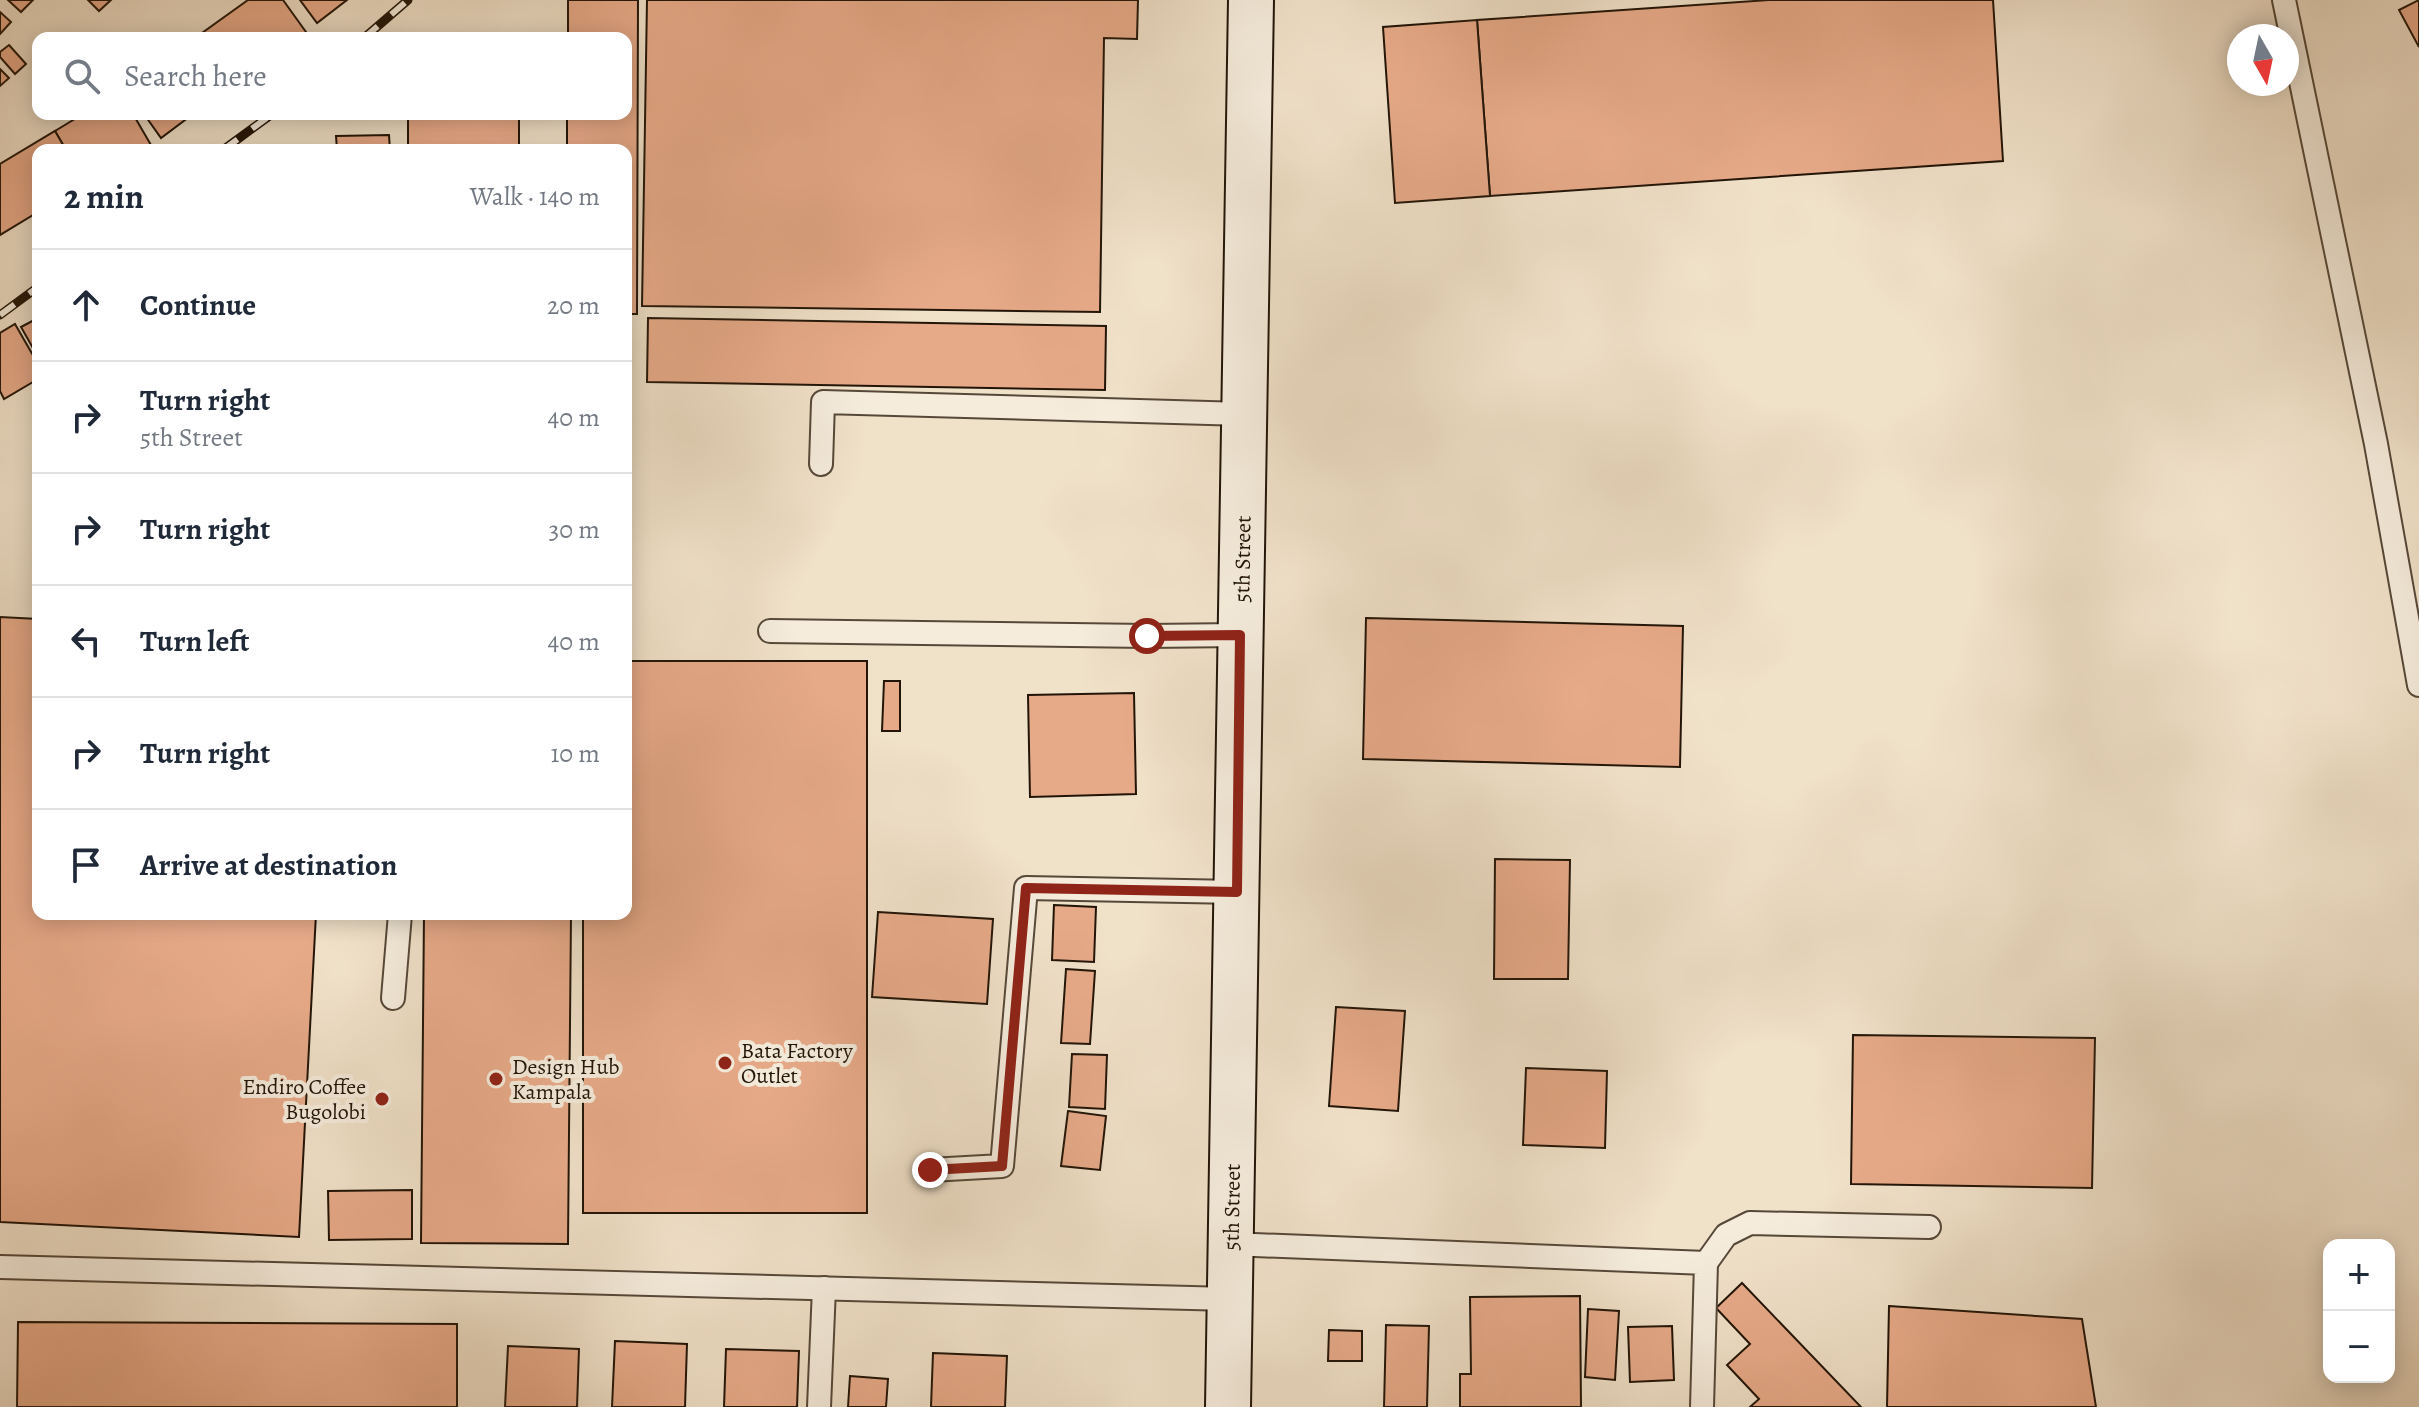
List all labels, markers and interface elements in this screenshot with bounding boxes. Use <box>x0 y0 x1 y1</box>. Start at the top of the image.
north arrow <box>2227 24 2299 96</box>
search box <box>32 32 632 120</box>
icon: search <box>60 54 104 98</box>
text: Search here <box>124 56 267 96</box>
text: 2 min <box>64 173 144 220</box>
text: Walk · 140 m <box>470 179 600 214</box>
icon: ahead <box>64 283 108 327</box>
text: Continue <box>140 285 256 325</box>
text: 20 m <box>547 288 600 323</box>
text: Turn right <box>140 380 270 420</box>
icon: right <box>64 395 108 439</box>
text: 40 m <box>548 400 600 435</box>
text: 5th Street <box>140 420 243 455</box>
icon: right <box>64 507 108 551</box>
text: Turn right <box>140 509 270 549</box>
text: 30 m <box>549 512 600 547</box>
street label: 5th Street <box>1227 515 1259 603</box>
route start <box>1129 618 1165 654</box>
icon: left <box>64 619 108 663</box>
text: Turn left <box>140 621 249 661</box>
text: 40 m <box>548 624 600 659</box>
icon: right <box>64 731 108 775</box>
text: Turn right <box>140 733 270 773</box>
text: 10 m <box>550 736 600 771</box>
icon: arrive <box>64 843 108 887</box>
text: Arrive at destination <box>140 845 397 885</box>
place label: Bata Factory Outlet <box>741 1036 853 1091</box>
place label: Design Hub Kampala <box>512 1052 619 1107</box>
marker: Bata Factory Outlet <box>716 1054 734 1072</box>
marker: Design Hub Kampala <box>487 1070 505 1088</box>
place label: Endiro Coffee Bugolobi <box>243 1072 366 1127</box>
marker: Endiro Coffee Bugolobi <box>373 1090 391 1108</box>
route end <box>912 1152 948 1188</box>
street label: 5th Street <box>1217 1163 1248 1251</box>
map controls <box>2323 1239 2395 1383</box>
button: + <box>2323 1239 2395 1311</box>
button: − <box>2323 1311 2395 1383</box>

